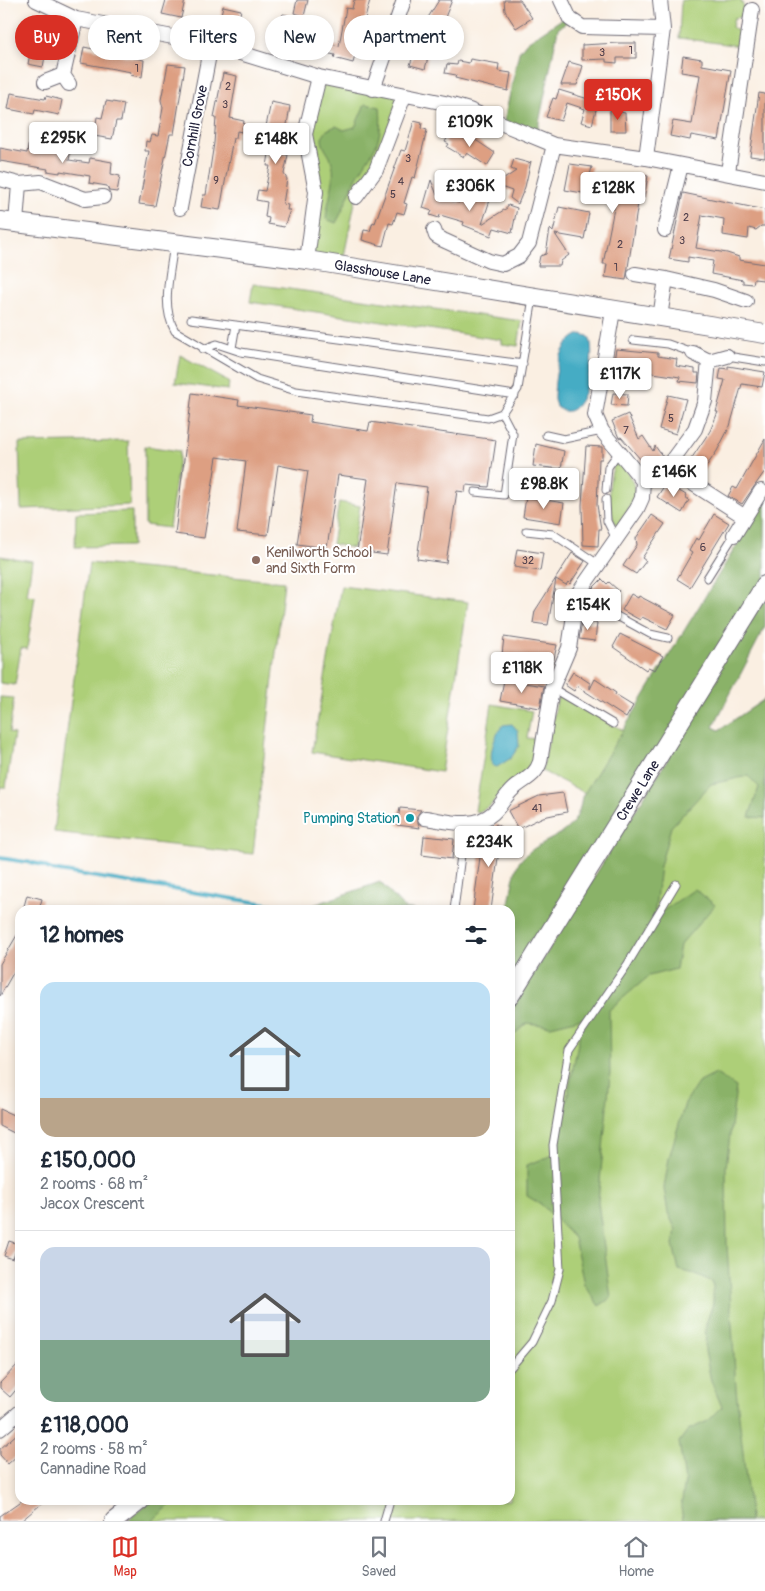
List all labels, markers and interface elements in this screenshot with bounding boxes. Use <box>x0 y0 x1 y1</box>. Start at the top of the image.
chip: Buy <box>15 15 78 60</box>
chip: Rent <box>88 15 160 60</box>
chip: Filters <box>170 15 255 60</box>
chip: New <box>265 15 334 60</box>
chip: Apartment <box>344 15 464 60</box>
house number: 1 <box>629 44 633 57</box>
house number: 3 <box>599 46 605 59</box>
house number: 1 <box>135 62 139 75</box>
pin: £150K <box>583 78 653 121</box>
house number: 2 <box>225 80 231 93</box>
street label: Cornhill Grove <box>179 84 211 168</box>
text: £150K <box>595 85 641 105</box>
house number: 3 <box>222 98 228 111</box>
pin: £109K <box>435 106 505 148</box>
text: £109K <box>447 112 493 132</box>
pin: £295K <box>28 121 98 164</box>
pin: £148K <box>241 122 311 165</box>
text: £295K <box>40 128 86 148</box>
text: £148K <box>254 129 298 149</box>
house number: 3 <box>405 152 411 165</box>
pin: £306K <box>435 170 505 212</box>
pin: £128K <box>578 172 648 214</box>
house number: 9 <box>213 174 219 187</box>
house number: 4 <box>398 175 405 188</box>
text: £306K <box>445 176 495 196</box>
text: £128K <box>591 178 635 198</box>
house number: 5 <box>390 188 396 201</box>
house number: 2 <box>683 211 689 224</box>
house number: 3 <box>679 234 685 247</box>
house number: 2 <box>617 238 623 251</box>
street label: Glasshouse Lane <box>333 256 432 288</box>
house number: 1 <box>614 261 618 274</box>
pin: £117K <box>585 358 655 400</box>
text: £117K <box>600 364 640 384</box>
house number: 5 <box>668 412 674 425</box>
house number: 7 <box>623 424 629 437</box>
pin: £146K <box>639 456 709 498</box>
text: £146K <box>652 462 696 482</box>
pin: £98.8K <box>503 468 585 510</box>
text: £98.8K <box>520 474 568 494</box>
house number: 6 <box>700 541 706 554</box>
place label: Kenilworth School and Sixth Form <box>266 544 372 577</box>
marker: Kenilworth School and Sixth Form <box>250 554 262 566</box>
house number: 32 <box>522 554 534 567</box>
pin: £154K <box>553 588 623 631</box>
text: £154K <box>566 595 610 615</box>
pin: £118K <box>487 652 557 694</box>
text: £118K <box>502 658 542 678</box>
street label: Crewe Lane <box>612 757 663 824</box>
house number: 41 <box>532 802 542 815</box>
place label: Pumping Station <box>303 810 400 827</box>
marker: Pumping Station <box>404 812 416 824</box>
pin: £234K <box>454 826 524 868</box>
text: £234K <box>466 832 512 852</box>
icon: filters <box>462 921 490 949</box>
text: 12 homes <box>40 922 123 949</box>
icon: home <box>220 1014 310 1104</box>
text: £150,000 <box>40 1147 136 1174</box>
text: 2 rooms · 68 m² <box>40 1174 148 1194</box>
text: Jacox Crescent <box>40 1194 144 1214</box>
icon: home <box>220 1280 310 1370</box>
text: £118,000 <box>40 1412 129 1439</box>
text: 2 rooms · 58 m² <box>40 1439 148 1459</box>
text: Cannadine Road <box>40 1459 146 1479</box>
tab: Map <box>111 1533 139 1580</box>
tab: Saved <box>361 1533 396 1580</box>
tab: Home <box>619 1533 654 1580</box>

